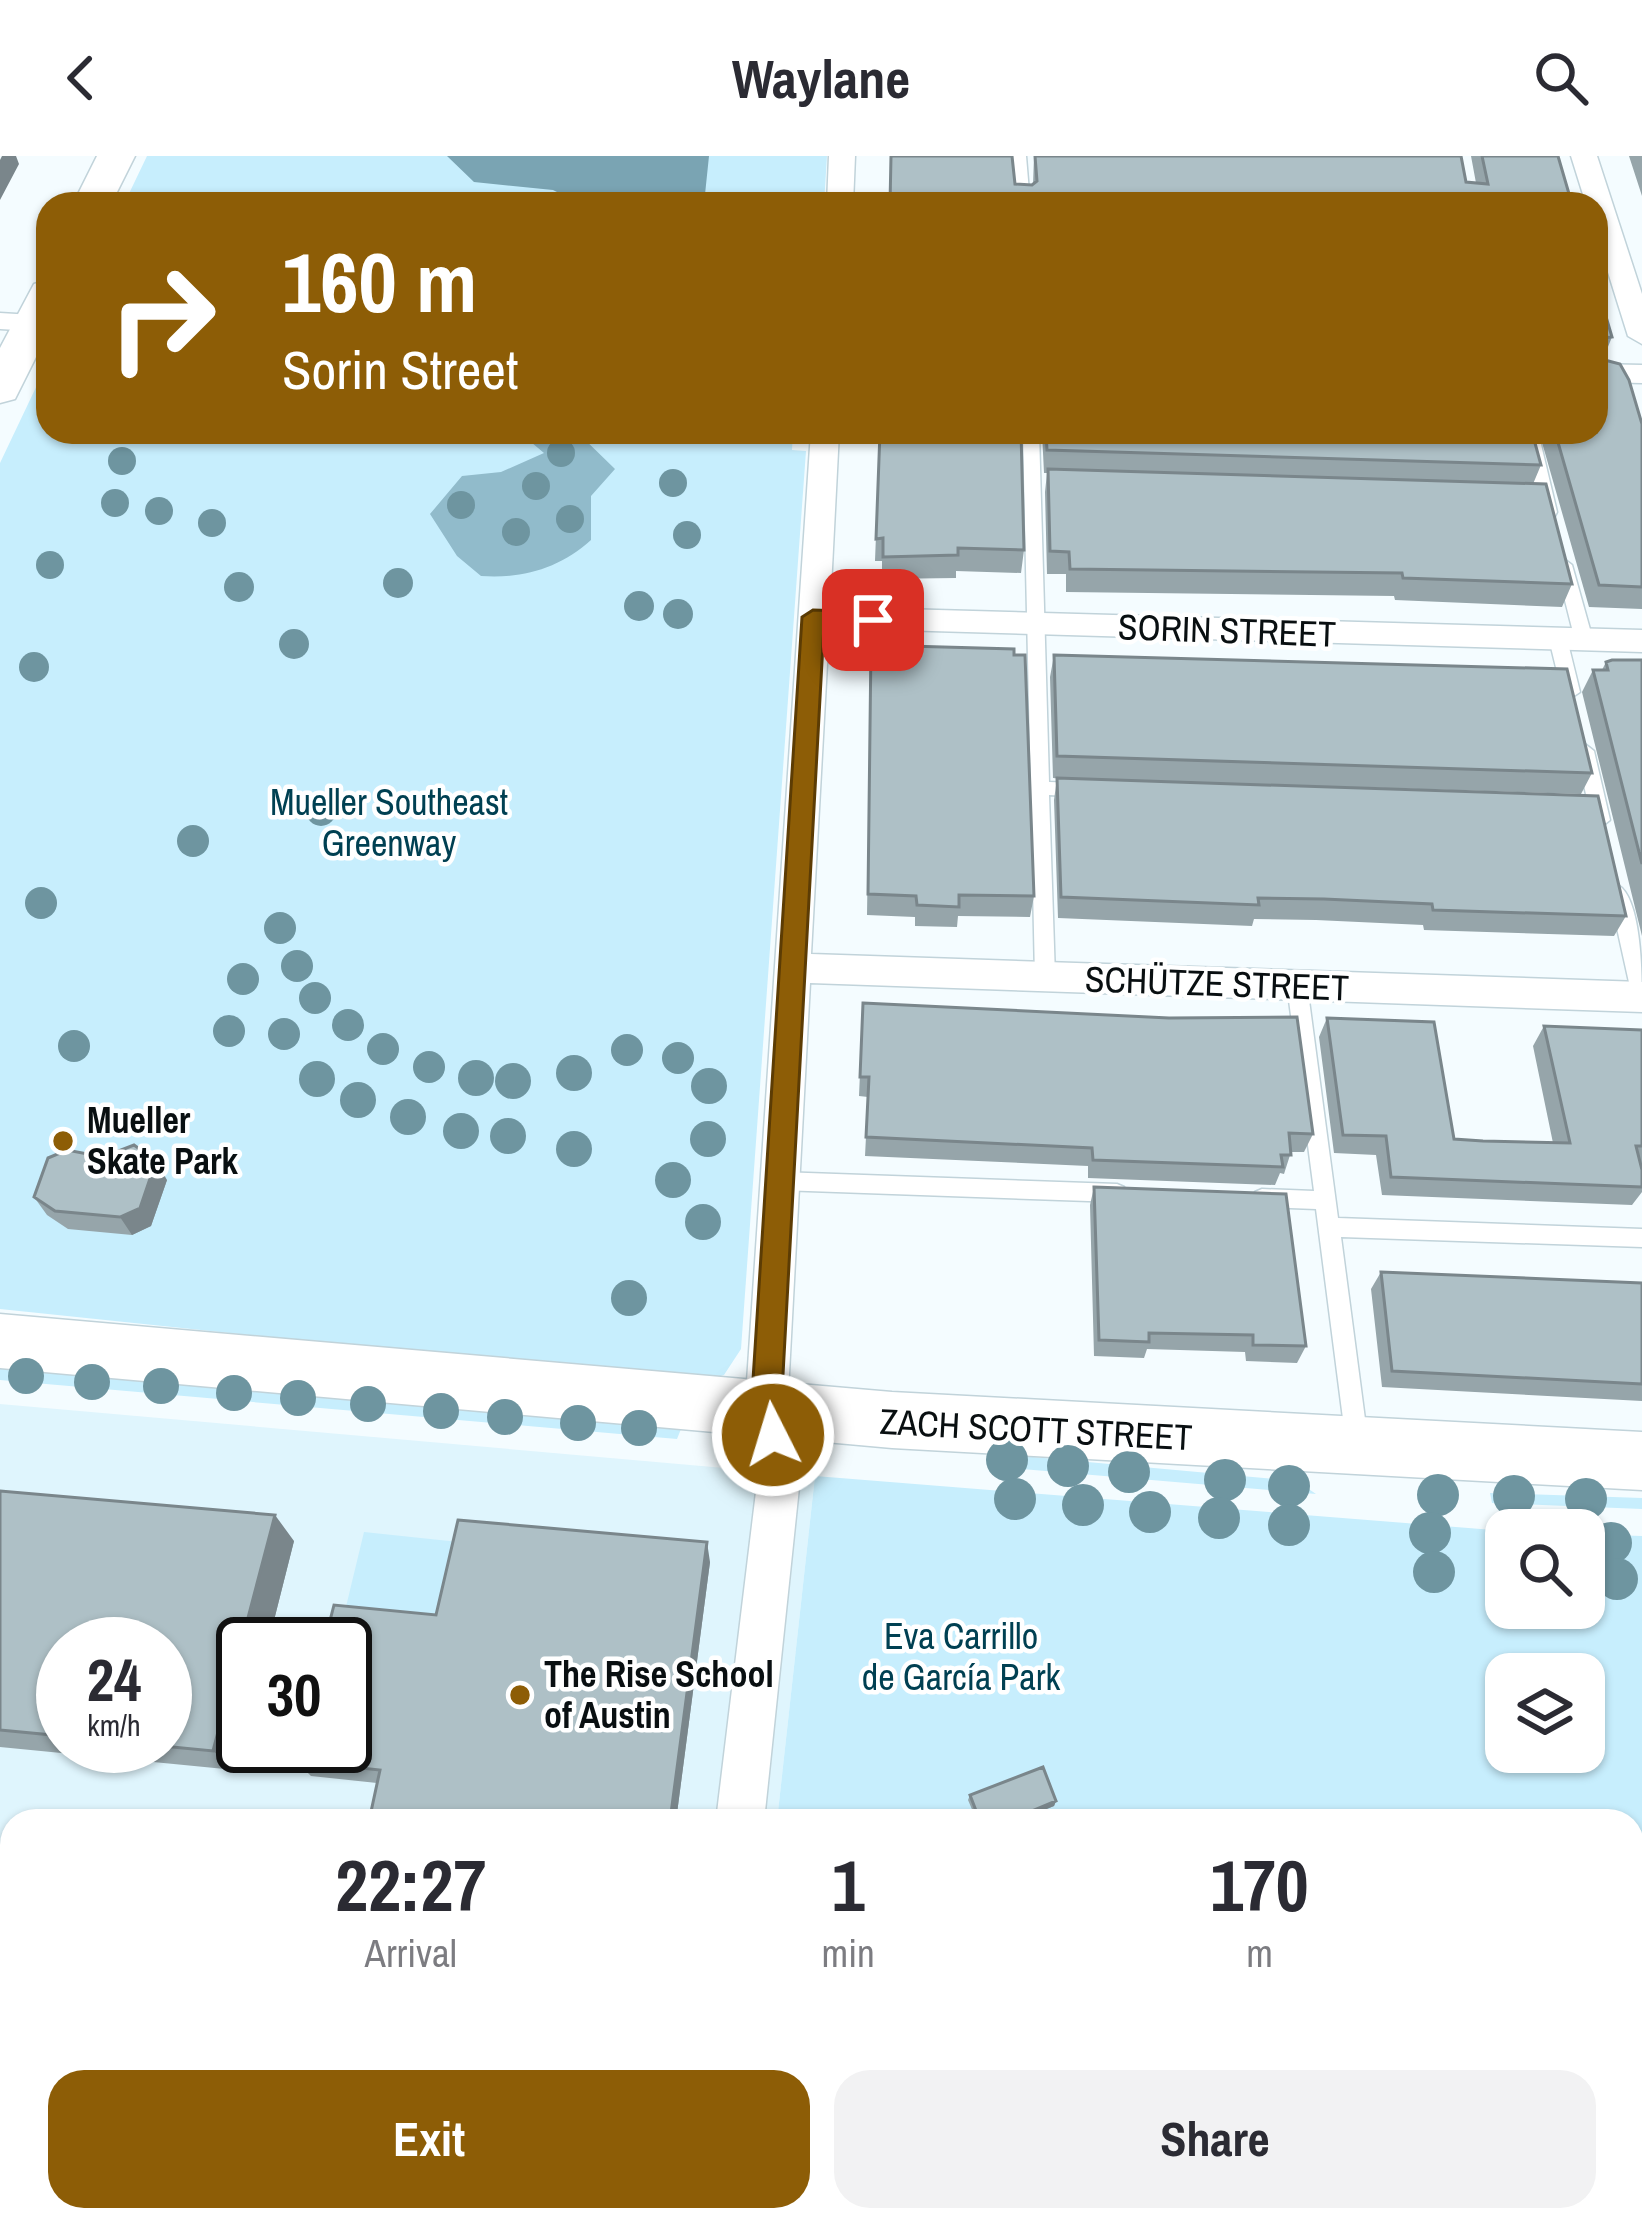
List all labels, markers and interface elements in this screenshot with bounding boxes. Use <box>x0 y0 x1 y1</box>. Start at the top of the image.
text: Waylane <box>732 42 910 115</box>
icon: back <box>48 45 114 111</box>
icon: search <box>1528 45 1594 111</box>
text: 160 m <box>282 225 477 338</box>
icon: right <box>84 240 240 396</box>
text: Sorin Street <box>282 333 518 406</box>
pin <box>822 569 924 671</box>
icon: arrive <box>840 587 906 653</box>
street label: SORIN STREET <box>1117 602 1337 658</box>
park label: Mueller Southeast Greenway <box>270 778 508 867</box>
street label: SCHÜTZE STREET <box>1084 954 1350 1012</box>
place label: Mueller Skate Park <box>87 1096 239 1185</box>
marker: Mueller Skate Park <box>50 1128 76 1154</box>
position arrow <box>710 1372 836 1498</box>
street label: ZACH SCOTT STREET <box>879 1397 1193 1461</box>
map controls <box>1485 1509 1605 1773</box>
button: search <box>1485 1509 1605 1629</box>
park label: Eva Carrillo de García Park <box>862 1612 1061 1701</box>
speed limit sign: 30 <box>216 1617 372 1773</box>
text: 24 <box>87 1639 141 1720</box>
place label: The Rise School of Austin <box>544 1650 774 1739</box>
button: layers <box>1485 1653 1605 1773</box>
marker: The Rise School of Austin <box>507 1682 533 1708</box>
text: km/h <box>87 1705 141 1745</box>
text: 22:27 <box>335 1836 486 1933</box>
text: 1 <box>832 1836 865 1933</box>
text: 170 <box>1210 1836 1309 1933</box>
text: Arrival <box>365 1927 457 1979</box>
text: min <box>822 1927 875 1979</box>
text: m <box>1246 1927 1273 1979</box>
button: Exit <box>48 2070 810 2208</box>
button: Share <box>834 2070 1596 2208</box>

